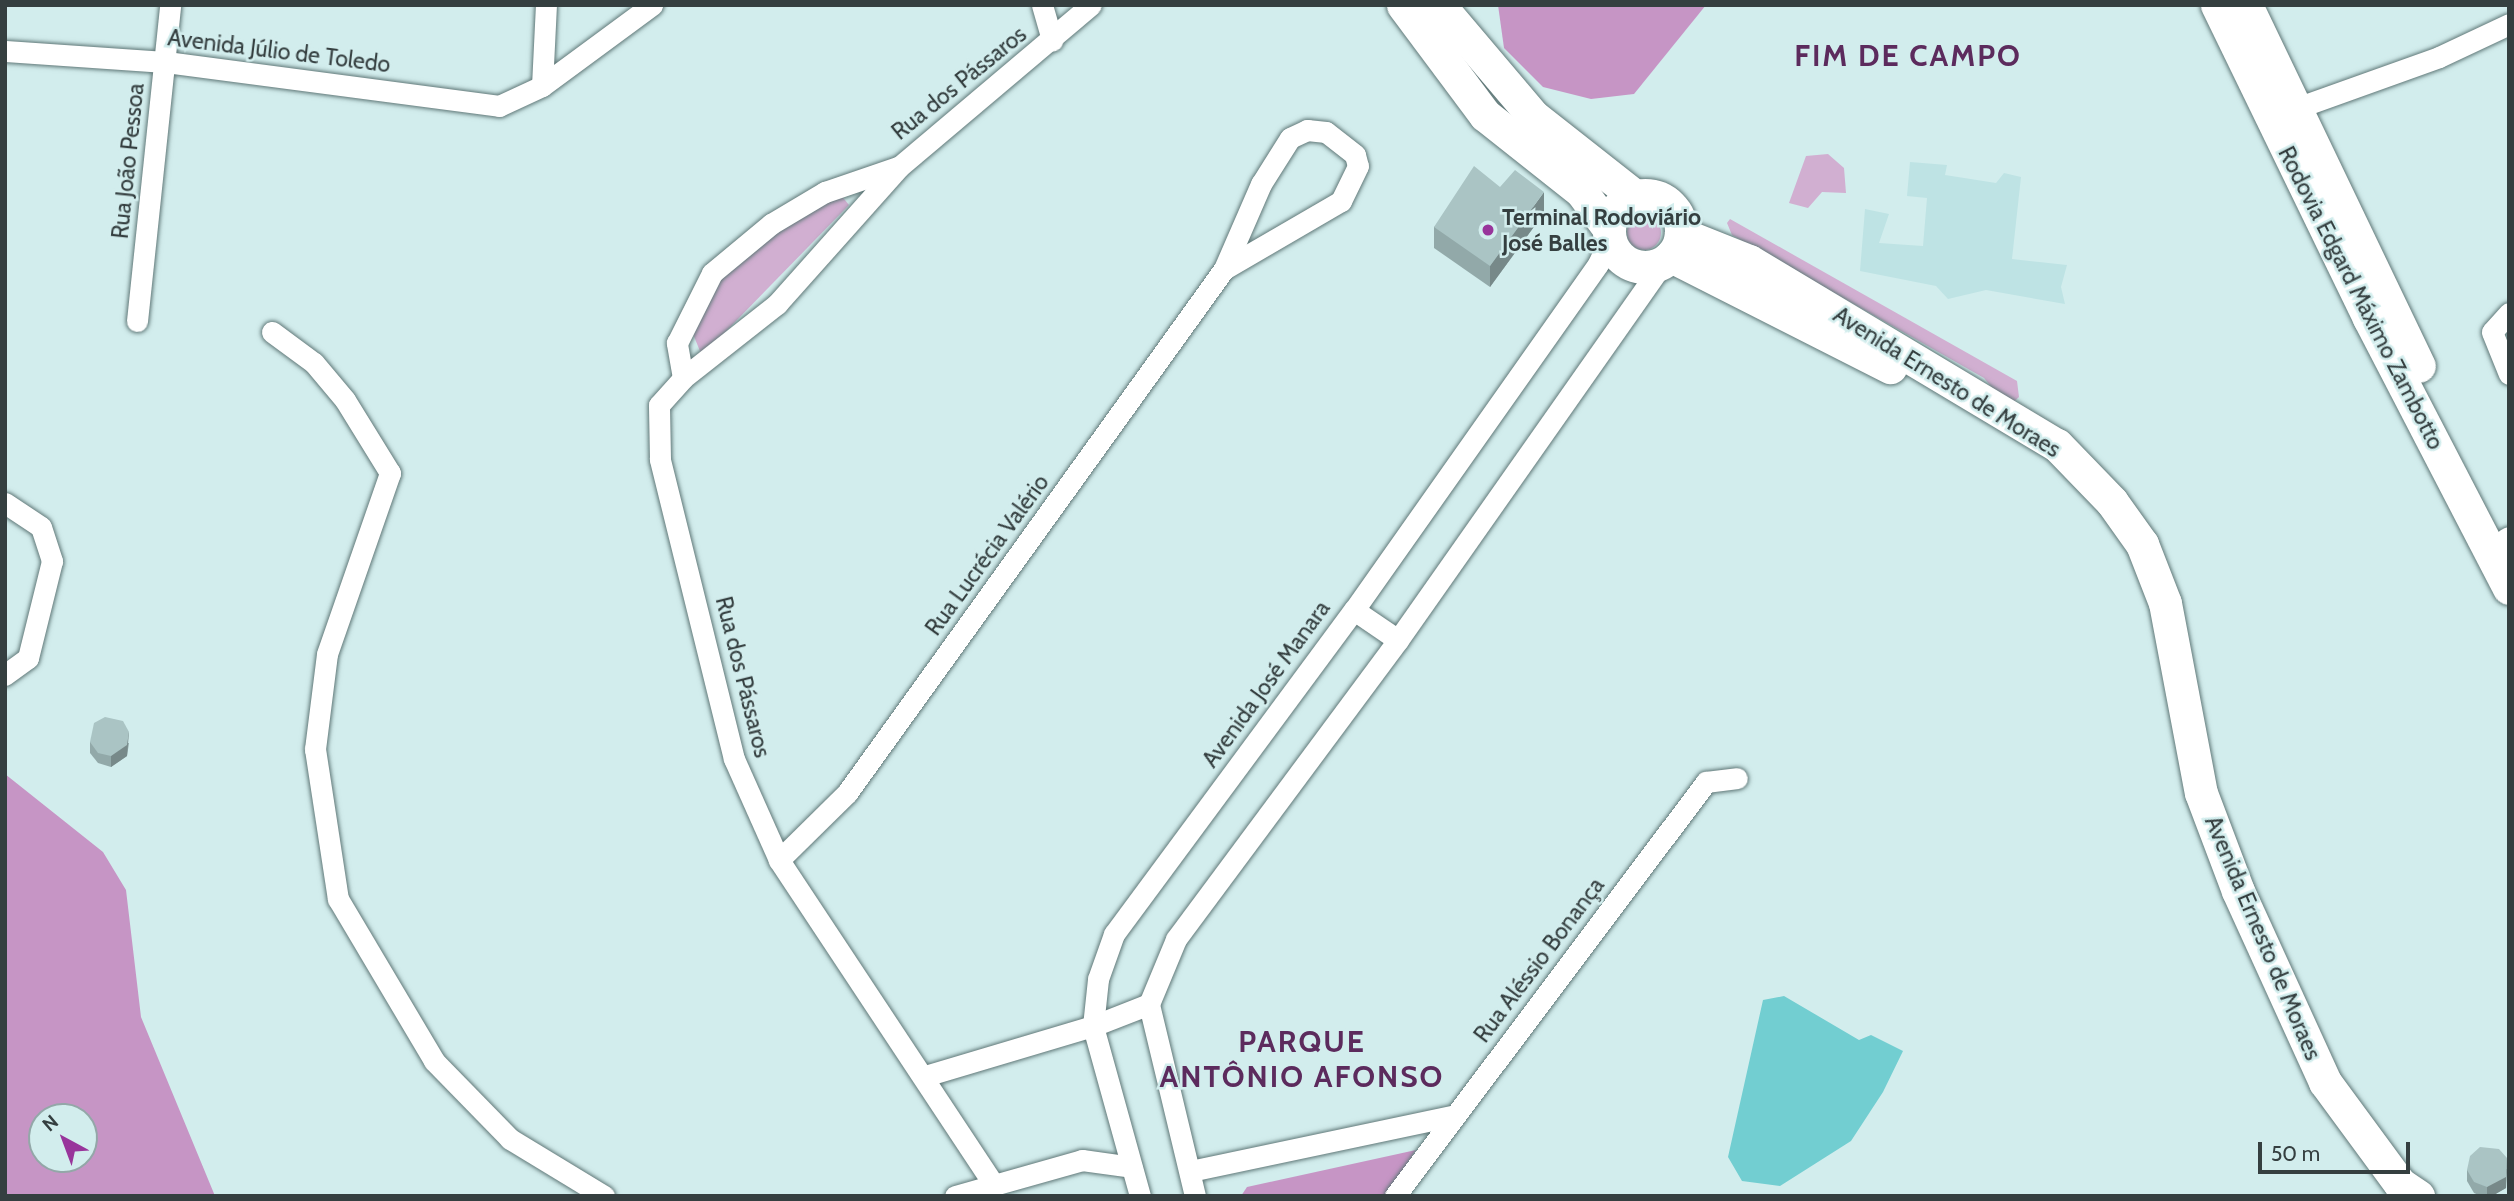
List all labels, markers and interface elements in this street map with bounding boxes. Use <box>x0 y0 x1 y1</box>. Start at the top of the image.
street label: Rua dos Pássaros <box>886 20 1032 146</box>
street label: Avenida Júlio de Toledo <box>166 24 392 78</box>
district label: FIM DE CAMPO <box>1796 38 2020 74</box>
street label: Rua João Pessoa <box>106 82 150 240</box>
street label: Rodovia Edgard Máximo Zambotto <box>2272 142 2450 454</box>
place label: Terminal Rodoviário José Balles <box>1502 203 1701 257</box>
marker: Terminal Rodoviário José Balles <box>1480 222 1496 238</box>
street label: Avenida Ernesto de Moraes <box>1828 301 2066 463</box>
street label: Rua Lucrécia Valério <box>919 469 1055 641</box>
street label: Rua dos Pássaros <box>710 594 776 760</box>
street label: Avenida José Manara <box>1196 595 1336 773</box>
street label: Avenida Ernesto de Moraes <box>2199 812 2327 1064</box>
street label: Rua Aléssio Bonança <box>1468 872 1610 1048</box>
district label: PARQUE ANTÔNIO AFONSO <box>1161 1024 1443 1094</box>
north arrow <box>28 1103 98 1173</box>
text: N <box>38 1110 63 1136</box>
scale bar <box>2262 1128 2414 1172</box>
text: 50 m <box>2271 1141 2320 1166</box>

